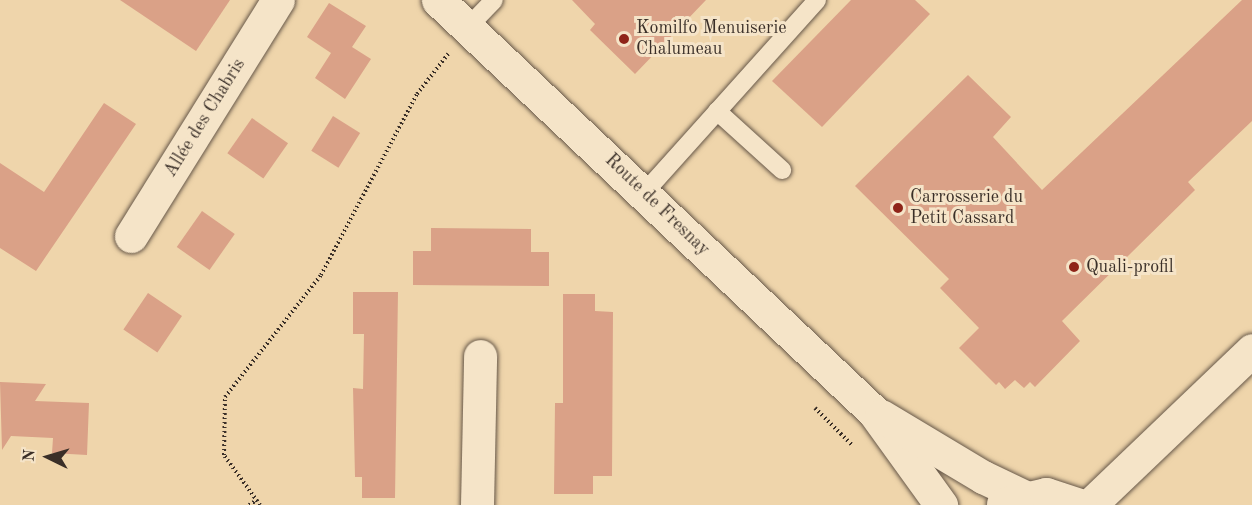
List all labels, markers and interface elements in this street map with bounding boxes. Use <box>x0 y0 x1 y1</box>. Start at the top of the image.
place label: Komilfo Menuiserie Chalumeau <box>636 18 787 60</box>
marker: Komilfo Menuiserie Chalumeau <box>617 32 631 46</box>
street label: Allée des Chabris <box>160 55 250 181</box>
street label: Route de Fresnay <box>600 150 714 260</box>
place label: Carrosserie du Petit Cassard <box>910 187 1023 230</box>
marker: Carrosserie du Petit Cassard <box>891 201 905 215</box>
place label: Quali-profil <box>1086 256 1174 278</box>
marker: Quali-profil <box>1067 260 1081 274</box>
north arrow <box>18 427 78 487</box>
text: N <box>22 449 39 462</box>

